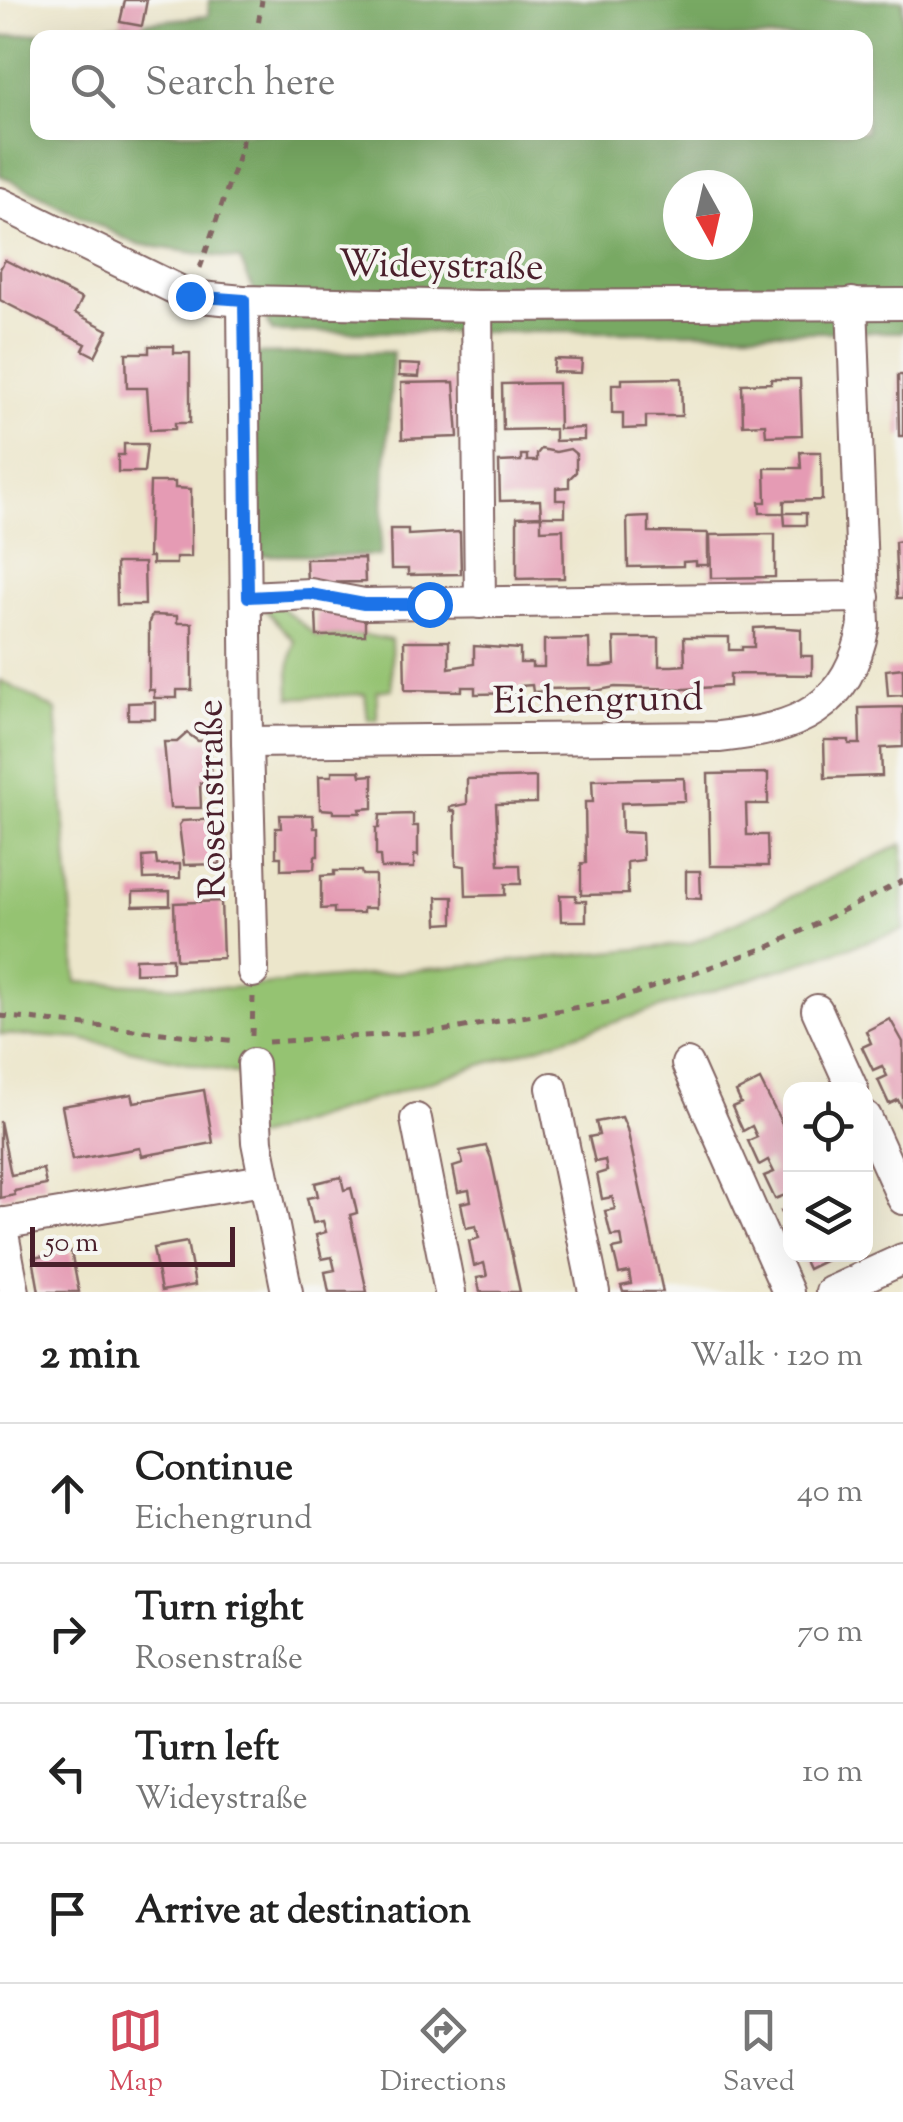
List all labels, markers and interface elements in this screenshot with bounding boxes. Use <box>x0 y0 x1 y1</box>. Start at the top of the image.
search box <box>30 30 873 140</box>
icon: search <box>65 58 120 113</box>
text: Search here <box>145 58 336 112</box>
north arrow <box>663 170 753 260</box>
street label: Wideystraße <box>338 239 544 297</box>
route end <box>168 274 214 320</box>
route start <box>407 582 453 628</box>
street label: Eichengrund <box>492 673 704 731</box>
street label: Rosenstraße <box>185 699 243 899</box>
map controls <box>783 1082 873 1262</box>
button: locate <box>783 1082 873 1172</box>
button: layers <box>783 1172 873 1262</box>
scale bar <box>30 1222 235 1266</box>
text: 50 m <box>45 1224 99 1264</box>
text: 2 min <box>40 1327 140 1387</box>
text: Walk · 120 m <box>690 1334 863 1380</box>
text: Continue <box>135 1443 293 1497</box>
icon: ahead <box>40 1466 95 1521</box>
text: 40 m <box>797 1470 863 1516</box>
text: Eichengrund <box>135 1497 312 1543</box>
text: Turn right <box>135 1583 303 1637</box>
icon: right <box>40 1606 95 1661</box>
text: 70 m <box>797 1610 863 1656</box>
text: Rosenstraße <box>135 1637 303 1683</box>
text: Turn left <box>135 1723 279 1777</box>
icon: left <box>40 1746 95 1801</box>
text: 10 m <box>802 1750 863 1796</box>
text: Wideystraße <box>135 1777 308 1823</box>
icon: arrive <box>40 1886 95 1941</box>
text: Arrive at destination <box>135 1886 471 1940</box>
tab: Map <box>108 2003 163 2103</box>
tab: Directions <box>380 2003 506 2103</box>
tab: Saved <box>723 2003 795 2103</box>

